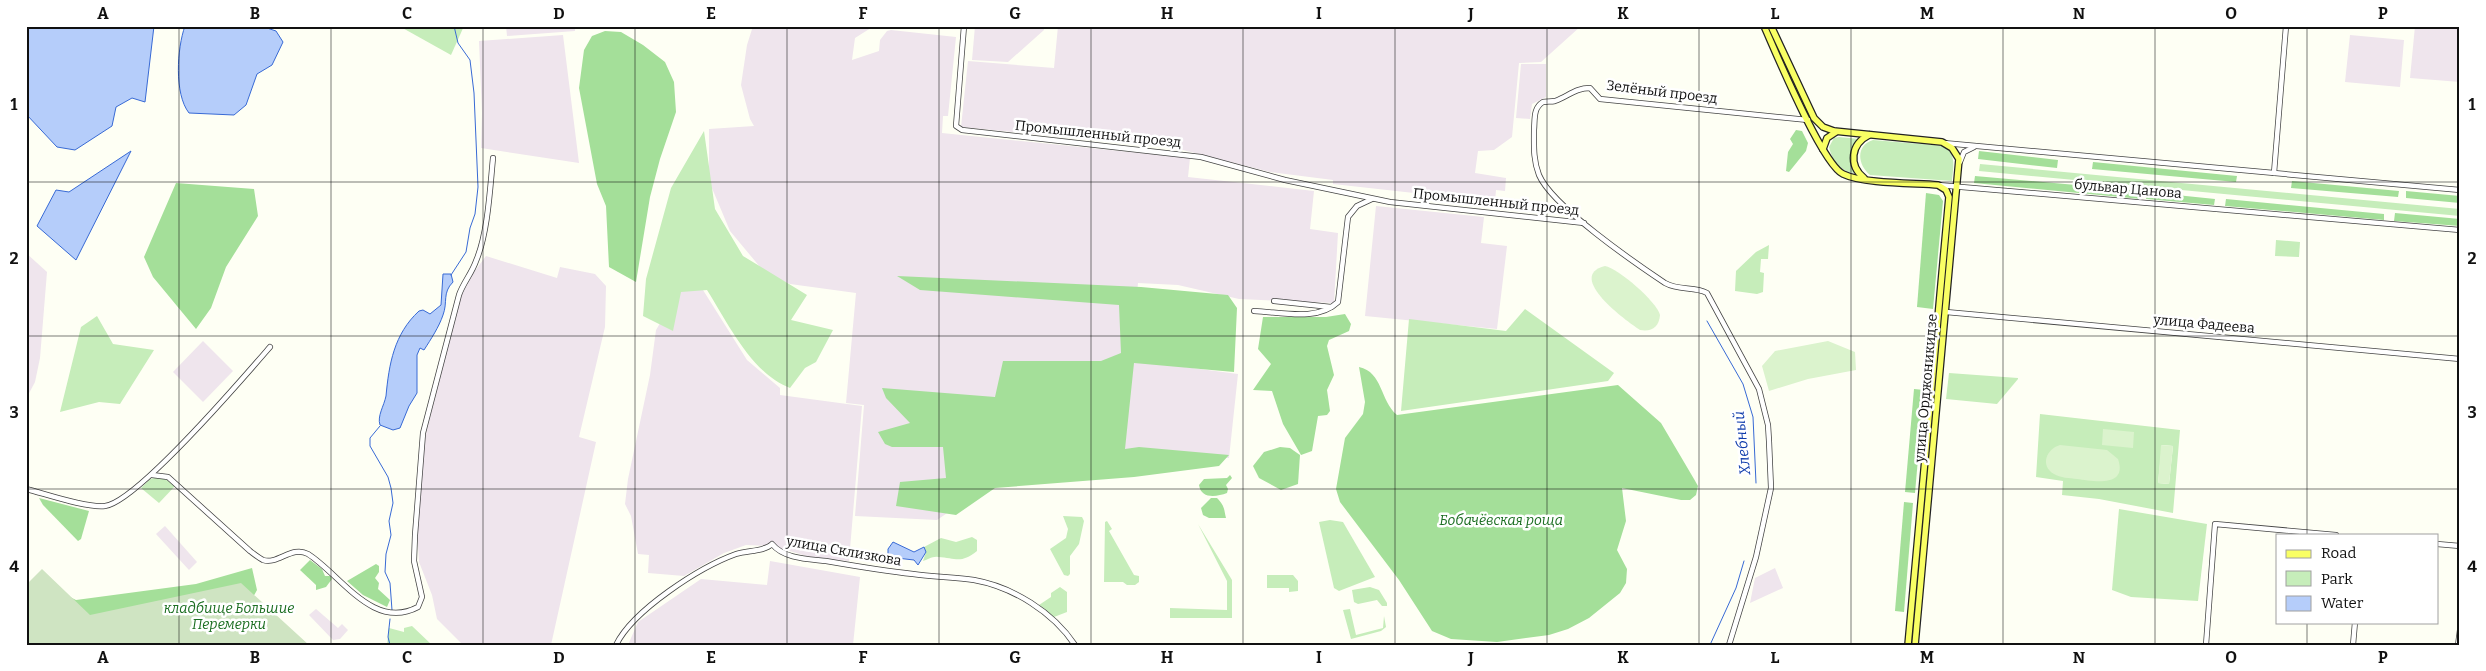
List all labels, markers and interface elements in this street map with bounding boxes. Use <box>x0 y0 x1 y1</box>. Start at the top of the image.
text: A <box>97 4 109 23</box>
text: B <box>250 4 260 23</box>
text: C <box>402 4 412 23</box>
text: D <box>553 4 565 23</box>
text: E <box>706 4 716 23</box>
text: F <box>859 4 868 23</box>
text: G <box>1009 4 1021 23</box>
text: H <box>1161 4 1174 23</box>
text: I <box>1316 4 1322 23</box>
text: J <box>1467 4 1474 23</box>
text: K <box>1617 4 1629 23</box>
text: L <box>1771 4 1780 23</box>
text: M <box>1920 4 1934 23</box>
text: N <box>2073 4 2085 23</box>
text: O <box>2225 4 2237 23</box>
text: P <box>2378 4 2388 23</box>
street label: Зелёный проезд <box>1605 77 1719 107</box>
text: 1 <box>11 95 18 114</box>
text: 1 <box>2469 95 2476 114</box>
street label: Промышленный проезд <box>1014 117 1183 151</box>
street label: бульвар Цанова <box>2073 176 2183 202</box>
street label: Промышленный проезд <box>1412 185 1581 219</box>
text: 2 <box>9 249 19 268</box>
text: 2 <box>2467 249 2477 268</box>
street label: улица Фадеева <box>2152 311 2256 337</box>
street label: улица Орджоникидзе <box>1911 313 1941 464</box>
text: 3 <box>9 403 19 422</box>
text: 3 <box>2467 403 2477 422</box>
water label: Хлебный <box>1730 410 1754 477</box>
park label: Бобачёвская роща <box>1439 512 1563 529</box>
street label: улица Склизкова <box>784 532 903 570</box>
legend <box>2276 534 2438 624</box>
text: Road <box>2321 544 2356 562</box>
text: 4 <box>9 557 19 576</box>
text: 4 <box>2467 557 2477 576</box>
text: Park <box>2321 570 2353 588</box>
text: Water <box>2321 594 2364 612</box>
park label: кладбище Большие Перемерки <box>164 600 294 633</box>
text: A <box>97 648 109 667</box>
text: B <box>250 648 260 667</box>
text: C <box>402 648 412 667</box>
text: D <box>553 648 565 667</box>
text: E <box>706 648 716 667</box>
text: F <box>859 648 868 667</box>
text: G <box>1009 648 1021 667</box>
text: H <box>1161 648 1174 667</box>
text: I <box>1316 648 1322 667</box>
text: J <box>1467 648 1474 667</box>
text: K <box>1617 648 1629 667</box>
text: L <box>1771 648 1780 667</box>
text: M <box>1920 648 1934 667</box>
text: N <box>2073 648 2085 667</box>
text: O <box>2225 648 2237 667</box>
text: P <box>2378 648 2388 667</box>

